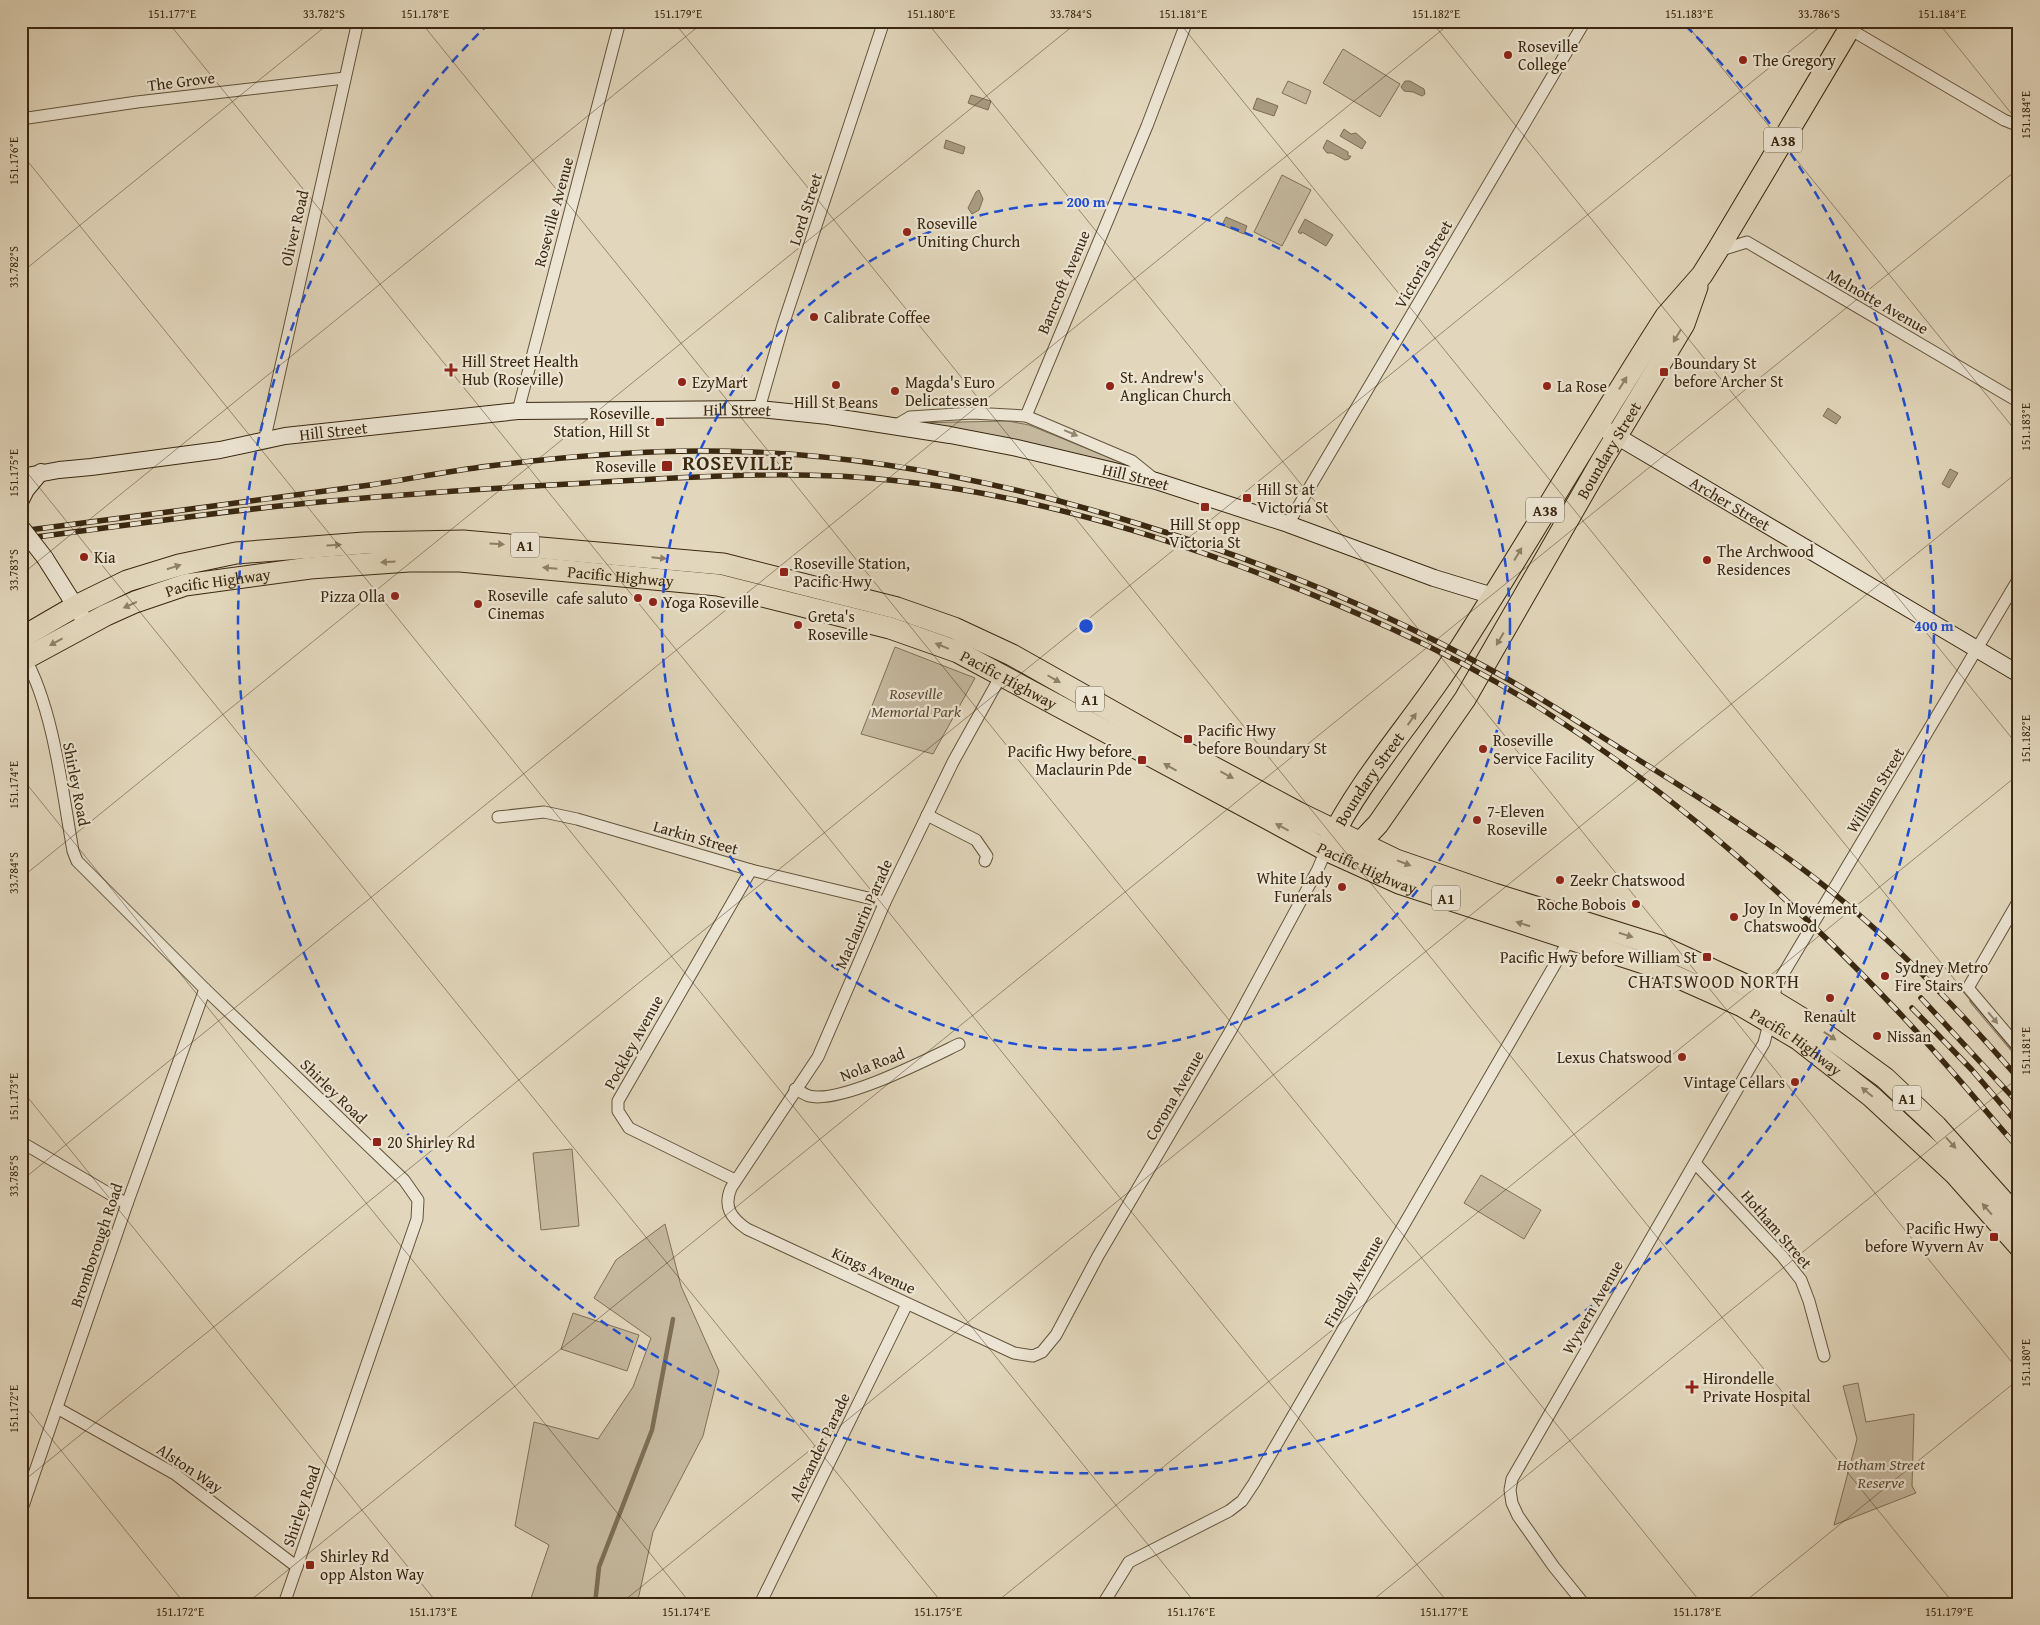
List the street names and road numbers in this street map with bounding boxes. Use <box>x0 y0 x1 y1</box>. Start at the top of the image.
street label: The Grove <box>146 65 216 97</box>
road number: A38 <box>1764 128 1802 152</box>
street label: Roseville Avenue <box>527 154 579 270</box>
street label: Lord Street <box>782 169 828 248</box>
street label: Oliver Road <box>274 187 315 268</box>
street label: Victoria Street <box>1388 215 1458 313</box>
street label: Bancroft Avenue <box>1030 226 1096 338</box>
street label: Melnotte Avenue <box>1823 262 1933 340</box>
street label: Boundary Street <box>1570 396 1647 503</box>
street label: Hill Street <box>703 397 773 422</box>
street label: Hill Street <box>298 415 369 446</box>
street label: Hill Street <box>1100 457 1173 497</box>
street label: Archer Street <box>1685 470 1775 537</box>
road number: A38 <box>1526 498 1564 522</box>
road number: A1 <box>511 532 539 558</box>
street label: Pacific Highway <box>566 559 675 593</box>
street label: Pacific Highway <box>162 561 272 603</box>
street label: Pacific Highway <box>956 644 1062 715</box>
road number: A1 <box>1076 686 1104 712</box>
street label: Boundary Street <box>1328 726 1410 830</box>
street label: Shirley Road <box>57 740 97 828</box>
street label: William Street <box>1840 742 1910 837</box>
street label: Larkin Street <box>651 813 742 861</box>
street label: Pacific Highway <box>1313 835 1420 900</box>
street label: Maclaurin Parade <box>828 855 898 973</box>
road number: A1 <box>1432 886 1460 910</box>
street label: Pockley Avenue <box>597 991 669 1093</box>
street label: Pacific Highway <box>1746 1002 1847 1081</box>
street label: Nola Road <box>836 1041 908 1087</box>
street label: Corona Avenue <box>1138 1045 1210 1145</box>
street label: Shirley Road <box>295 1053 373 1129</box>
road number: A1 <box>1893 1086 1921 1110</box>
street label: Bromborough Road <box>63 1179 129 1310</box>
street label: Hotham Street <box>1736 1184 1818 1274</box>
street label: Findlay Avenue <box>1317 1231 1389 1331</box>
street label: Kings Avenue <box>828 1240 920 1300</box>
street label: Wyvern Avenue <box>1555 1256 1629 1358</box>
street label: Alexander Parade <box>782 1388 856 1506</box>
street label: Alston Way <box>152 1437 228 1499</box>
street label: Shirley Road <box>276 1462 326 1550</box>

